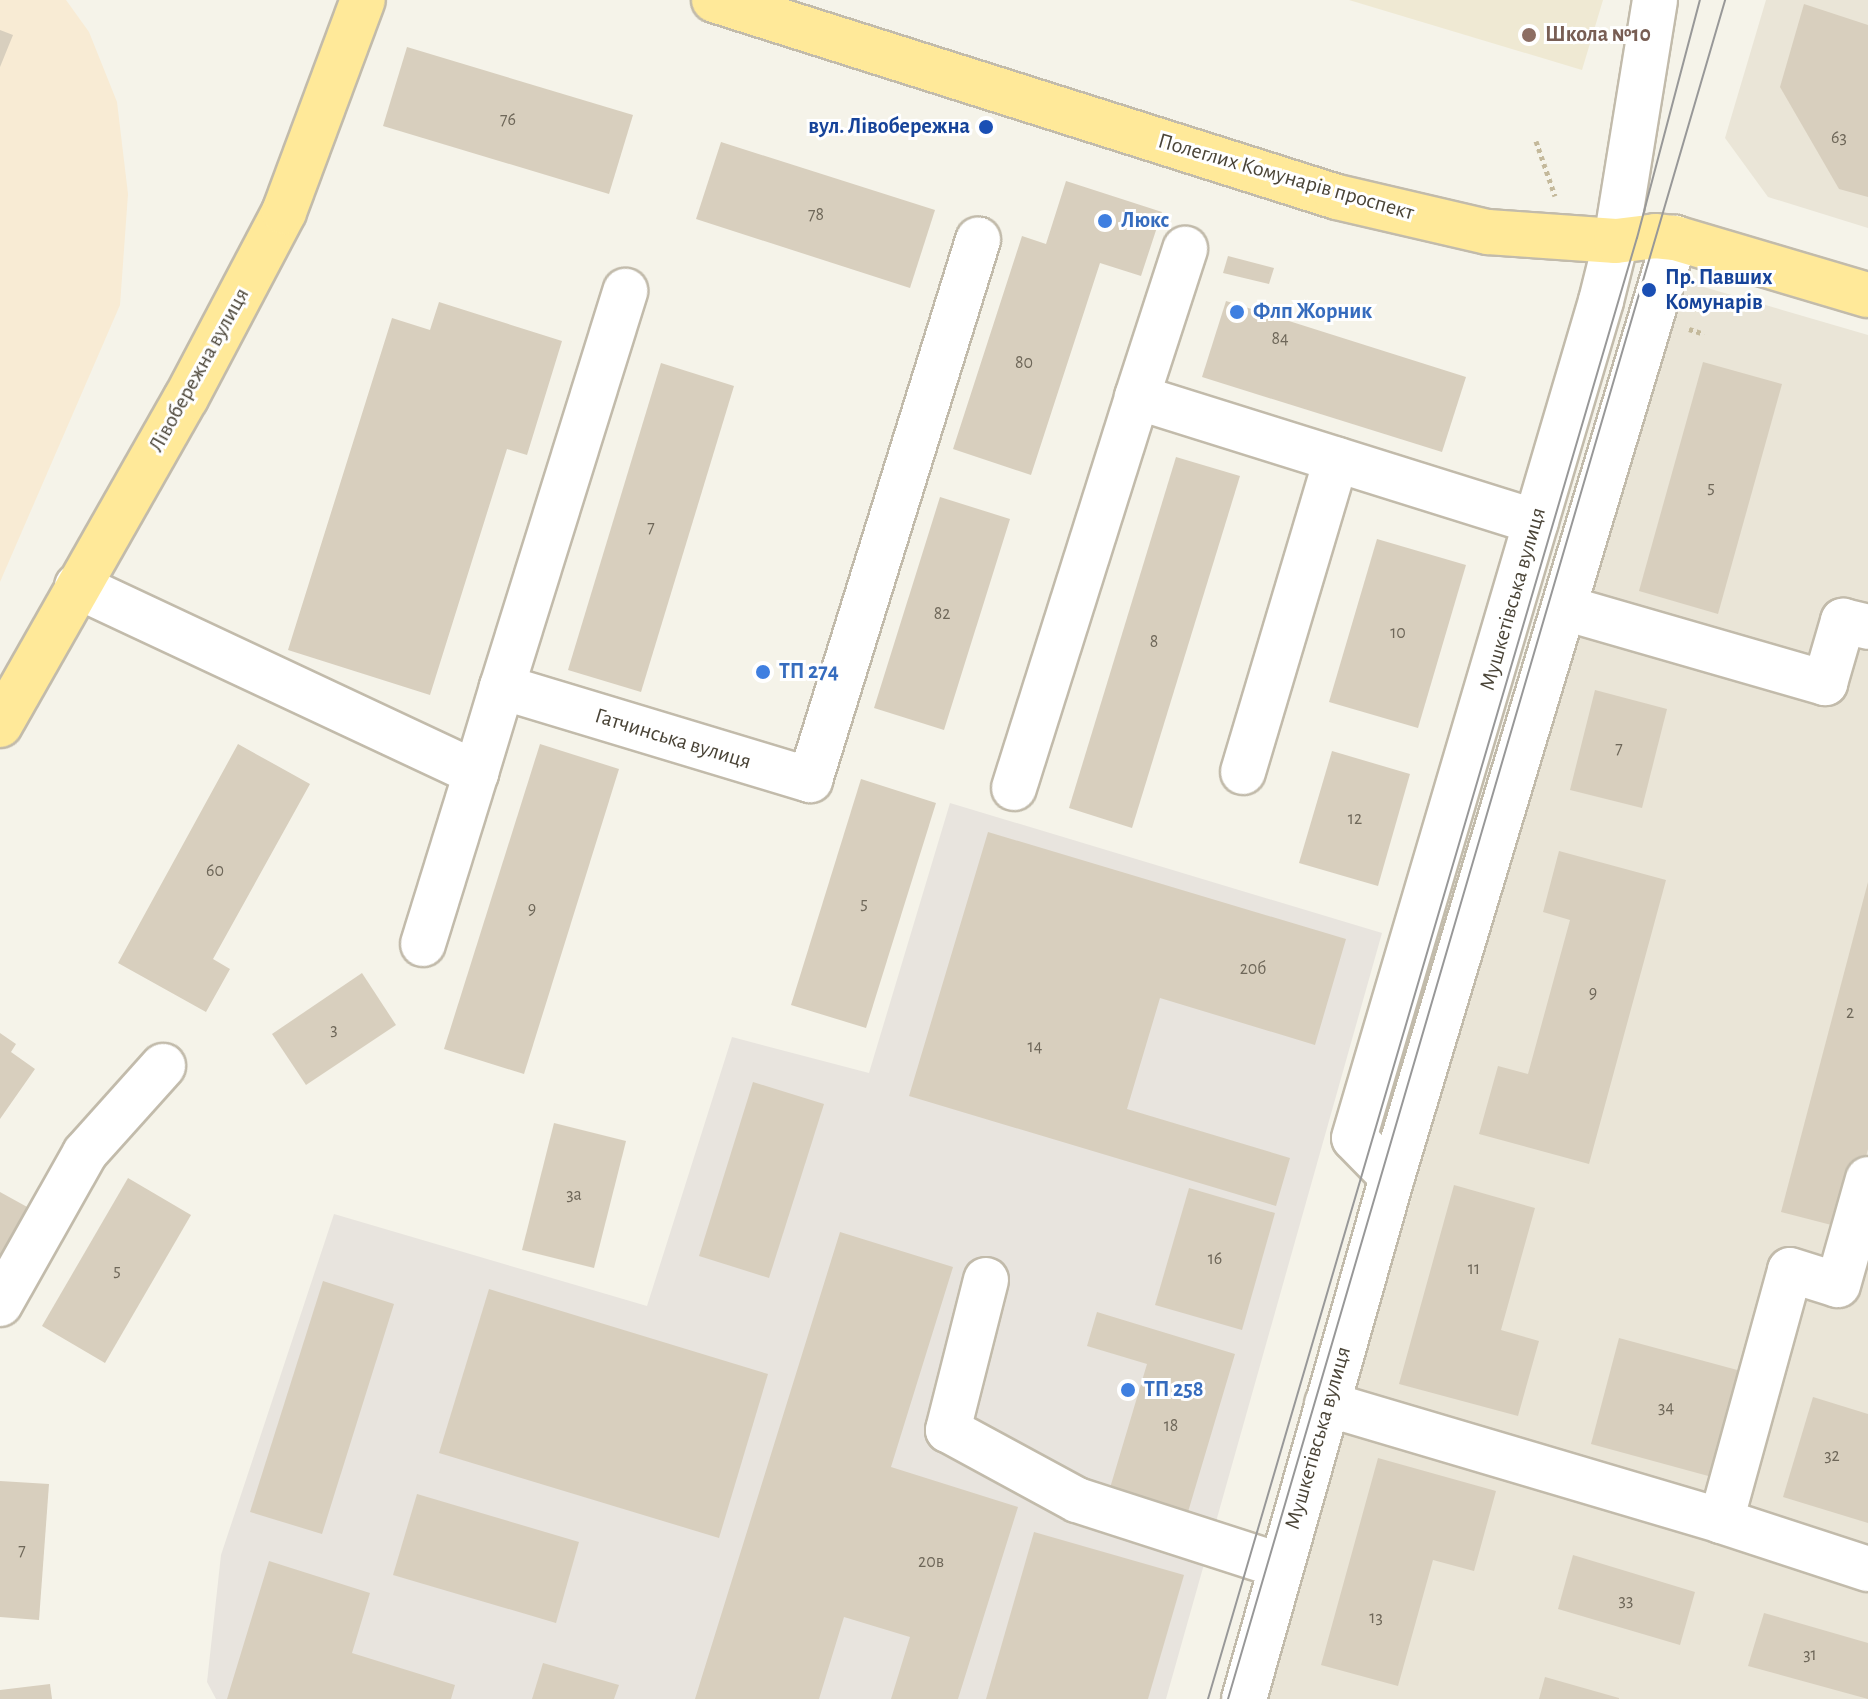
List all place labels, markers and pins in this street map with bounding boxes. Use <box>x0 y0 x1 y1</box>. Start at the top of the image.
place label: Школа №10 <box>1545 22 1651 48</box>
marker: Школа №10 <box>1520 26 1538 44</box>
place label: вул. Лівобережна <box>808 114 970 140</box>
marker: вул. Лівобережна <box>977 118 995 136</box>
place label: Люкс <box>1121 208 1169 234</box>
marker: Люкс <box>1096 212 1114 230</box>
place label: Пр. Павших Комунарiв <box>1665 264 1772 316</box>
marker: Пр. Павших Комунарiв <box>1640 281 1658 299</box>
place label: Флп Жорник <box>1253 299 1372 325</box>
marker: Флп Жорник <box>1228 303 1246 321</box>
place label: ТП 274 <box>779 659 839 685</box>
marker: ТП 274 <box>754 663 772 681</box>
place label: ТП 258 <box>1144 1377 1204 1403</box>
marker: ТП 258 <box>1119 1381 1137 1399</box>

